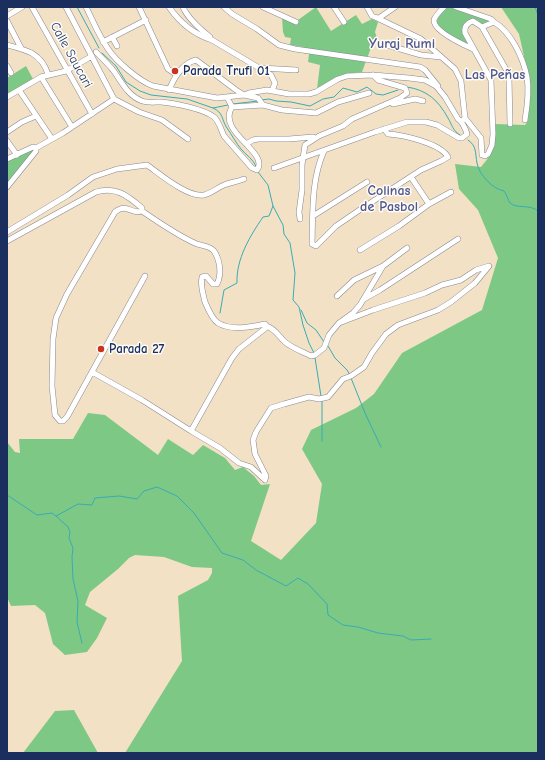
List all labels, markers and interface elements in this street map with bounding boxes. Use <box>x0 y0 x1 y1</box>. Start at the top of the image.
street label: Calle Saucari <box>47 19 95 91</box>
district label: Yuraj Rumi <box>369 36 435 52</box>
place label: Parada Trufi 01 <box>183 63 270 79</box>
marker: Parada Trufi 01 <box>170 66 180 76</box>
district label: Las Peñas <box>465 67 525 83</box>
district label: Colinas de Pasbol <box>360 183 418 216</box>
place label: Parada 27 <box>109 341 164 357</box>
marker: Parada 27 <box>96 344 106 354</box>

